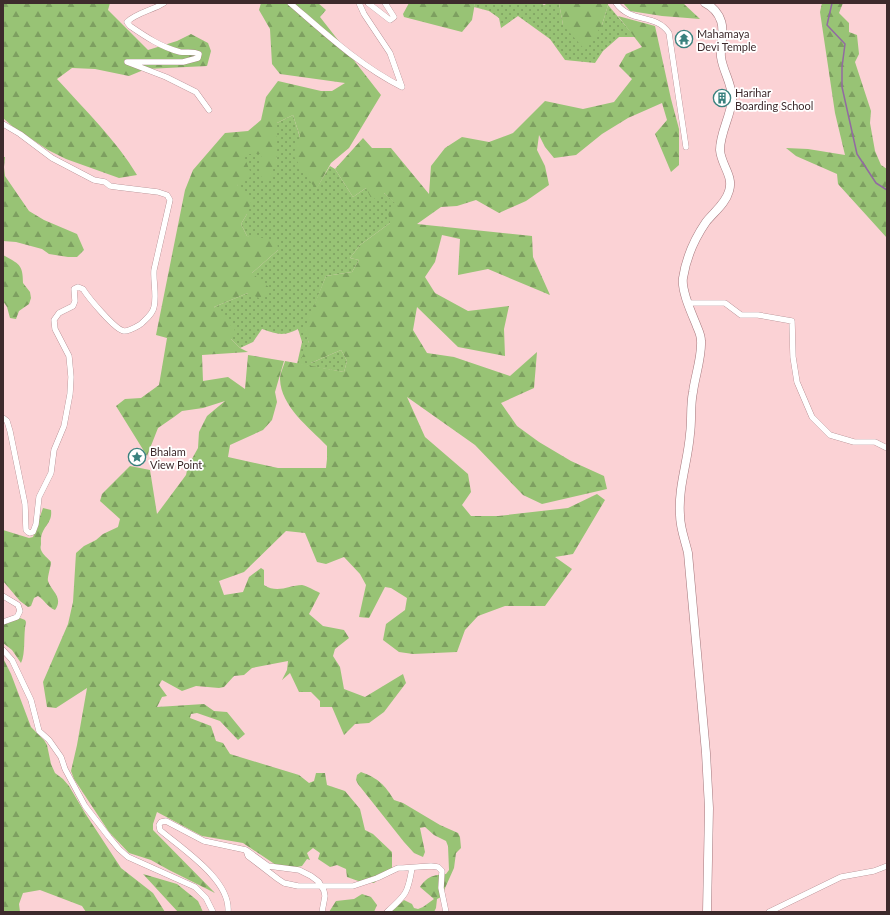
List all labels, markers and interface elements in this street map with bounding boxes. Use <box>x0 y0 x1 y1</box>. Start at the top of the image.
place label: Mahamaya Devi Temple <box>697 27 757 53</box>
temple icon: Mahamaya Devi Temple <box>674 29 694 49</box>
place label: Harihar Boarding School <box>735 86 813 112</box>
building icon: Harihar Boarding School <box>712 88 732 108</box>
place label: Bhalam View Point <box>150 445 202 471</box>
place icon: Bhalam View Point <box>127 447 147 467</box>

